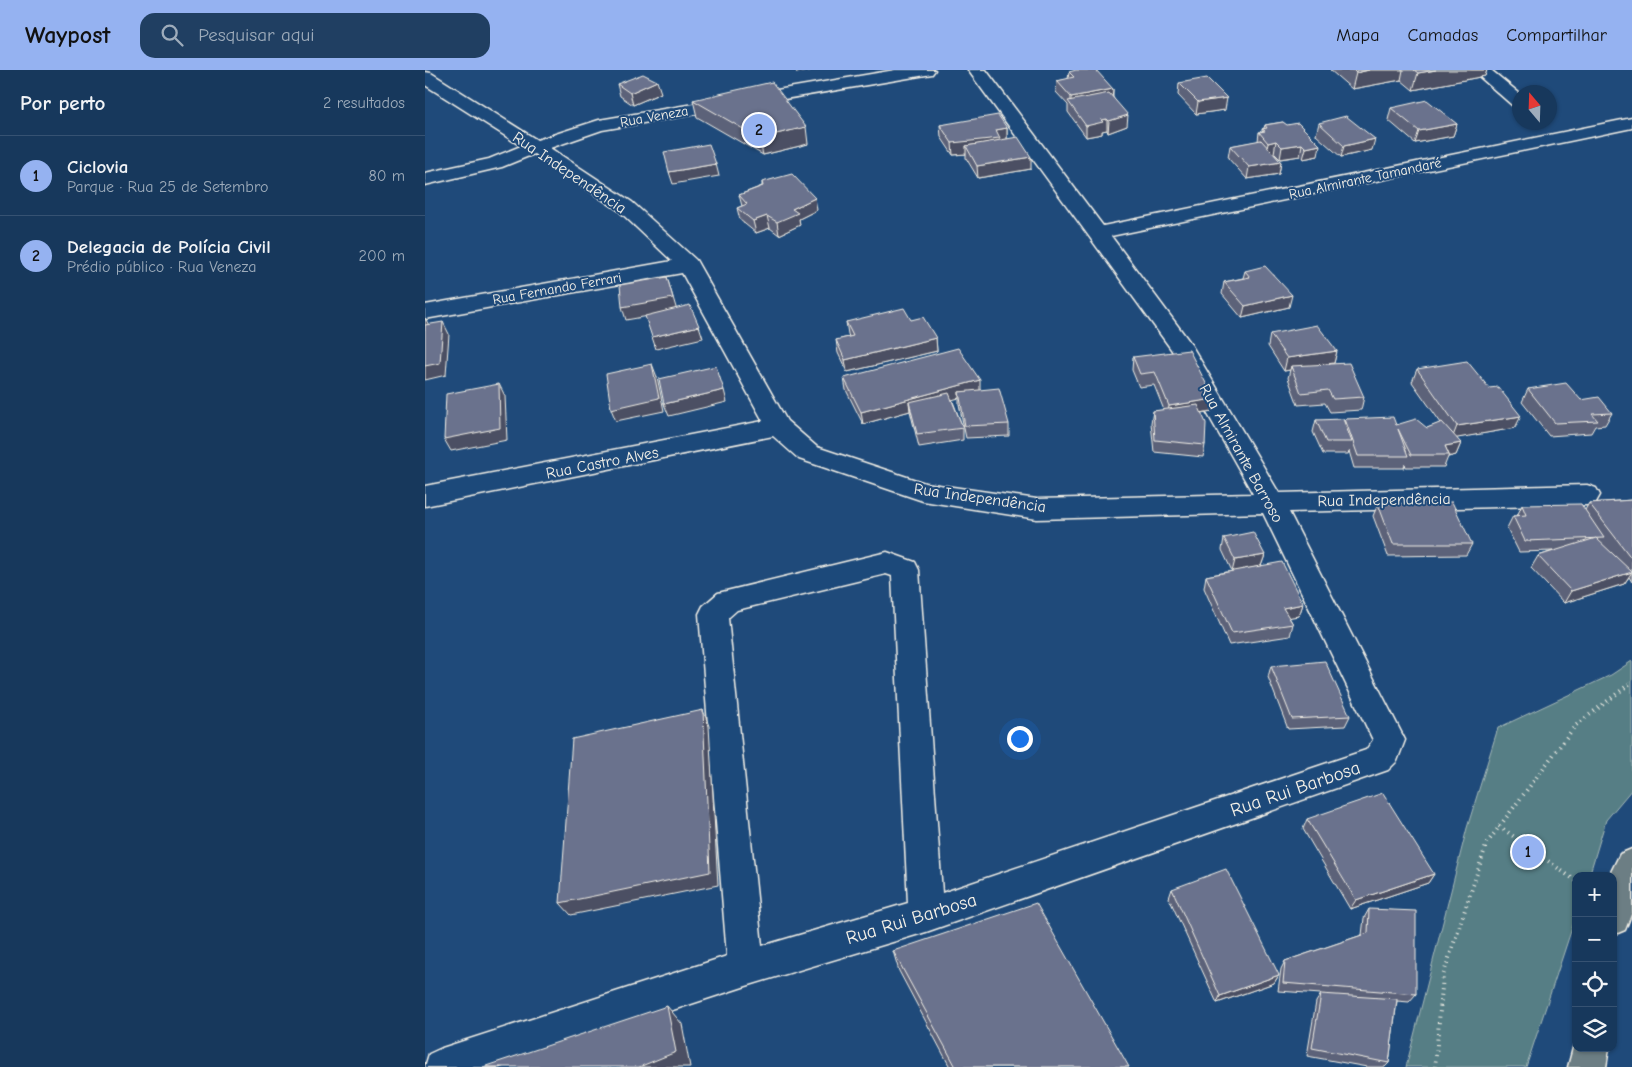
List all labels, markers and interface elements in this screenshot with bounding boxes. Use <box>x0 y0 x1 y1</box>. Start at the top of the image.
search box <box>140 13 490 58</box>
text: Waypost <box>25 21 110 49</box>
icon: search <box>158 21 186 49</box>
text: Pesquisar aqui <box>198 24 315 46</box>
text: Mapa <box>1336 25 1379 46</box>
text: Camadas <box>1407 25 1478 46</box>
text: Compartilhar <box>1506 25 1607 46</box>
north arrow <box>1512 85 1557 130</box>
text: Por perto <box>20 91 105 115</box>
text: 2 resultados <box>323 94 405 112</box>
street label: Rua Veneza <box>619 102 689 131</box>
pin: 2 <box>743 111 775 149</box>
street label: Rua Independência <box>509 128 630 218</box>
street label: Rua Almirante Tamandaré <box>1287 154 1443 203</box>
text: Ciclovia <box>67 156 129 178</box>
text: 1 <box>33 167 39 185</box>
text: 80 m <box>368 167 405 185</box>
text: Parque · Rua 25 de Setembro <box>67 178 268 196</box>
text: Delegacia de Polícia Civil <box>67 236 271 258</box>
text: 2 <box>32 247 40 265</box>
text: 200 m <box>359 247 405 265</box>
text: Prédio público · Rua Veneza <box>67 258 256 276</box>
street label: Rua Fernando Ferrari <box>491 269 623 308</box>
street label: Rua Almirante Barroso <box>1196 381 1287 526</box>
street label: Rua Castro Alves <box>544 443 660 483</box>
street label: Rua Independência <box>913 480 1047 516</box>
street label: Rua Independência <box>1317 490 1451 510</box>
your location <box>1007 726 1033 752</box>
street label: Rua Rui Barbosa <box>1228 756 1363 821</box>
pin: 1 <box>1512 833 1544 871</box>
map controls <box>1572 872 1617 1052</box>
button: + <box>1572 872 1617 917</box>
street label: Rua Rui Barbosa <box>843 889 979 949</box>
button: − <box>1572 917 1617 962</box>
button: locate <box>1572 962 1617 1007</box>
button: layers <box>1572 1007 1617 1052</box>

